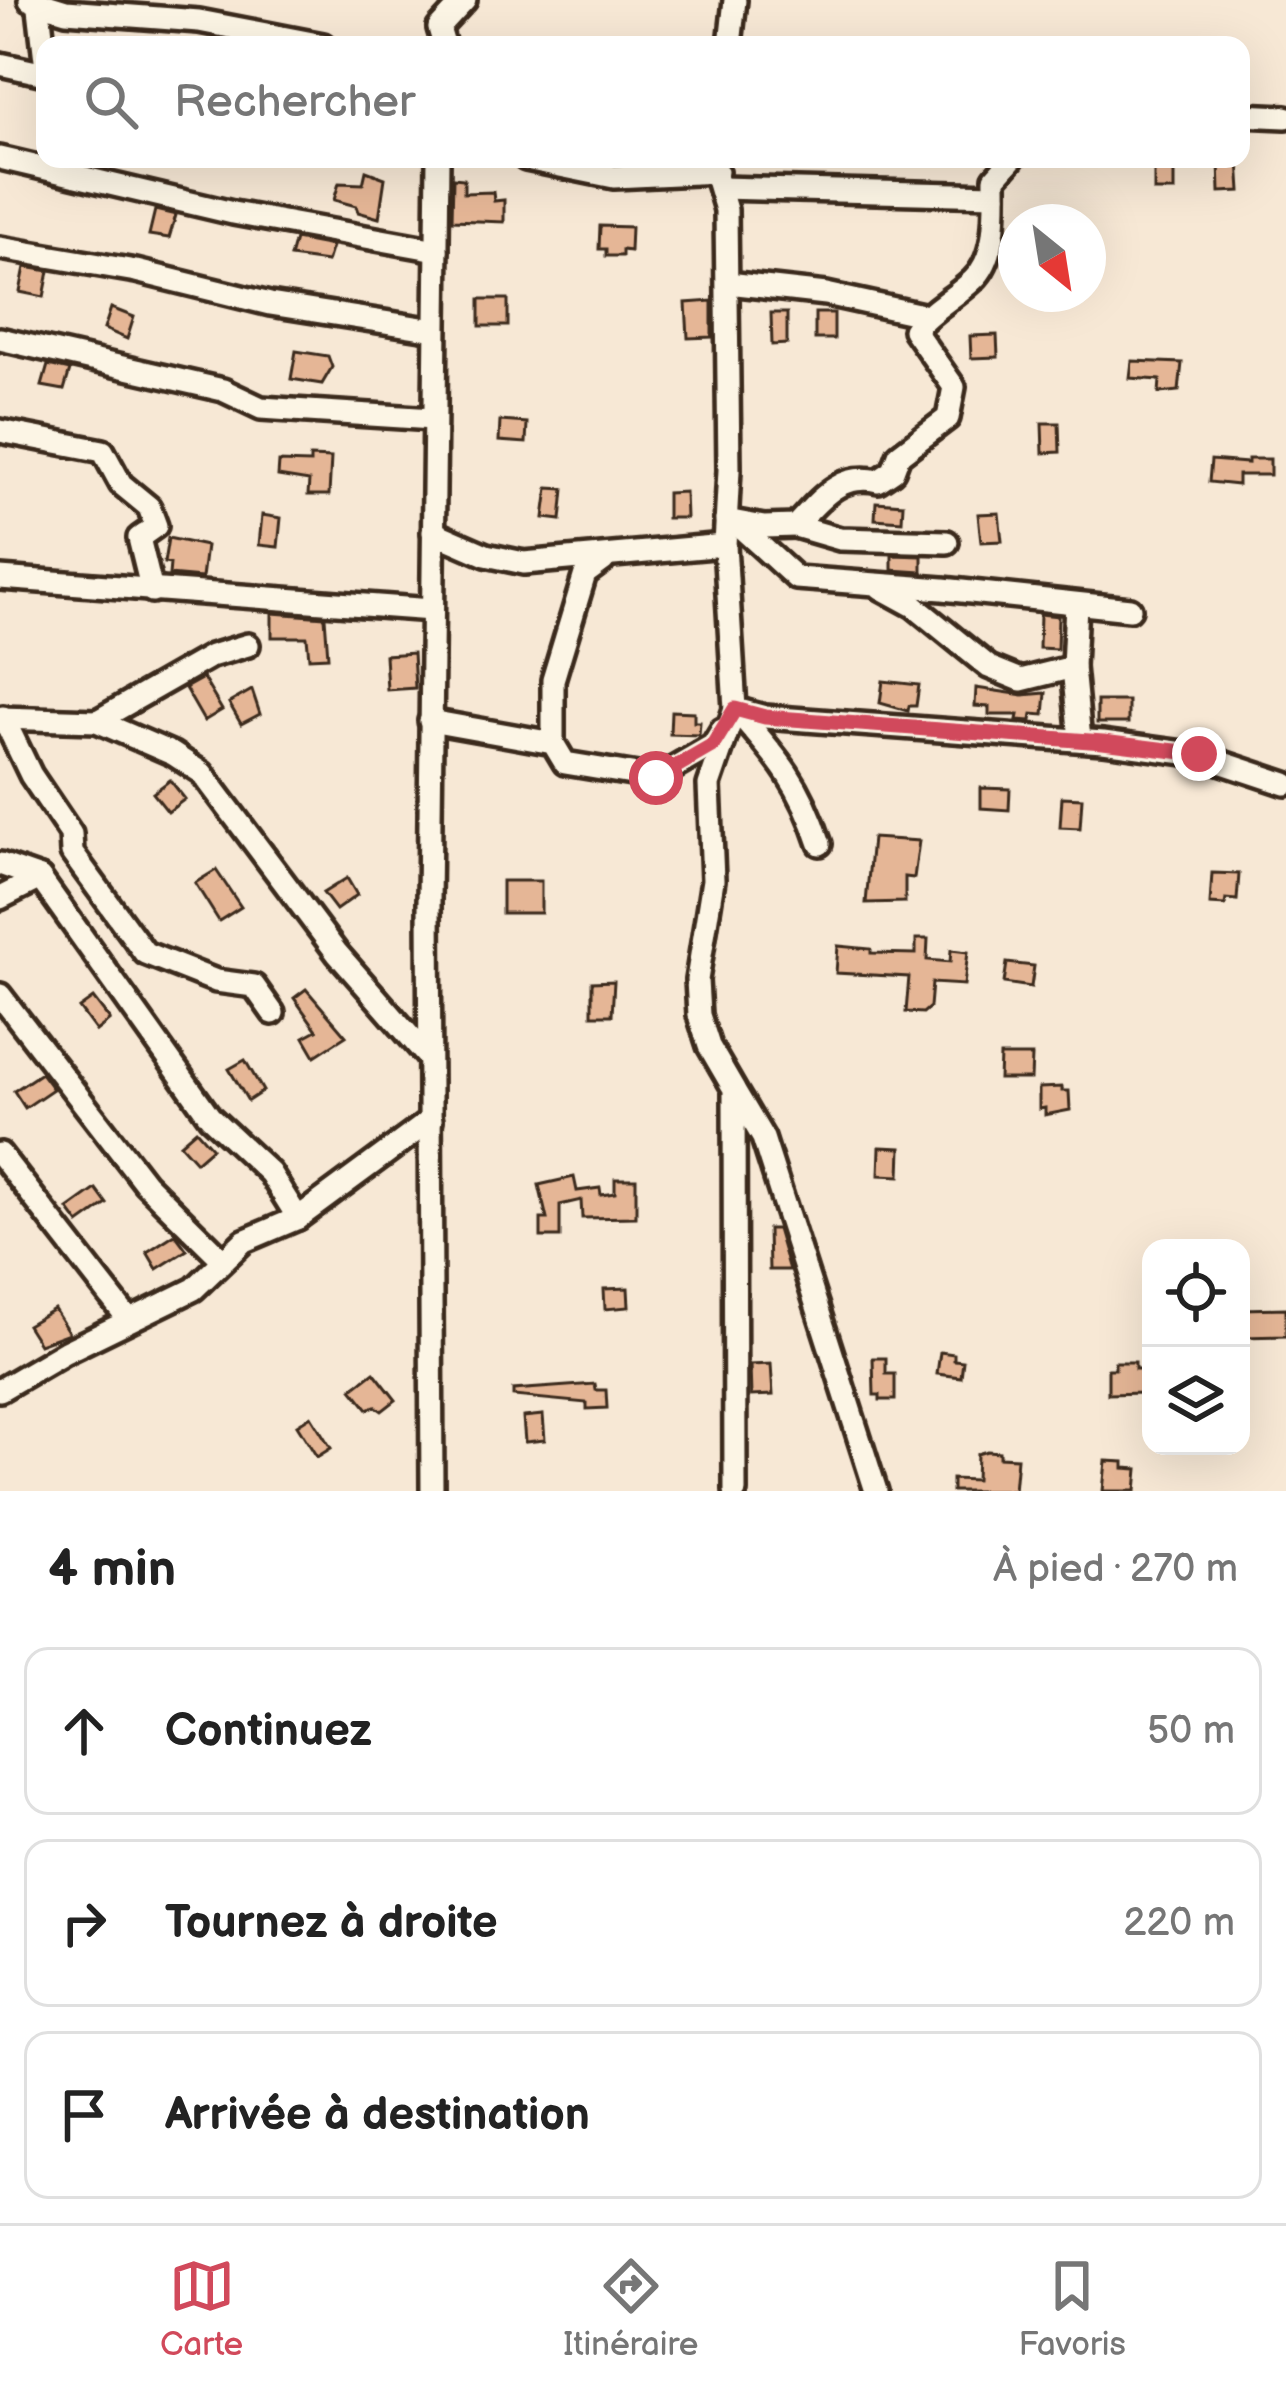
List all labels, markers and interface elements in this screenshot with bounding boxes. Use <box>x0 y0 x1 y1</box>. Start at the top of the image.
search box <box>36 36 1250 168</box>
icon: search <box>78 69 144 135</box>
text: Rechercher <box>174 75 415 130</box>
north arrow <box>998 204 1106 312</box>
route end <box>1172 727 1226 781</box>
route start <box>629 751 683 805</box>
map controls <box>1142 1239 1250 1455</box>
button: locate <box>1142 1239 1250 1347</box>
button: layers <box>1142 1347 1250 1455</box>
text: 4 min <box>48 1539 176 1600</box>
text: À pied · 270 m <box>993 1546 1238 1593</box>
icon: ahead <box>51 1698 117 1764</box>
text: Continuez <box>165 1704 372 1759</box>
text: 50 m <box>1147 1708 1235 1755</box>
icon: right <box>51 1890 117 1956</box>
text: Tournez à droite <box>165 1896 498 1951</box>
text: 220 m <box>1123 1900 1235 1947</box>
icon: arrive <box>51 2082 117 2148</box>
text: Arrivée à destination <box>165 2088 590 2143</box>
tab: Carte <box>160 2253 243 2365</box>
tab: Itinéraire <box>563 2253 698 2365</box>
tab: Favoris <box>1018 2253 1126 2365</box>

